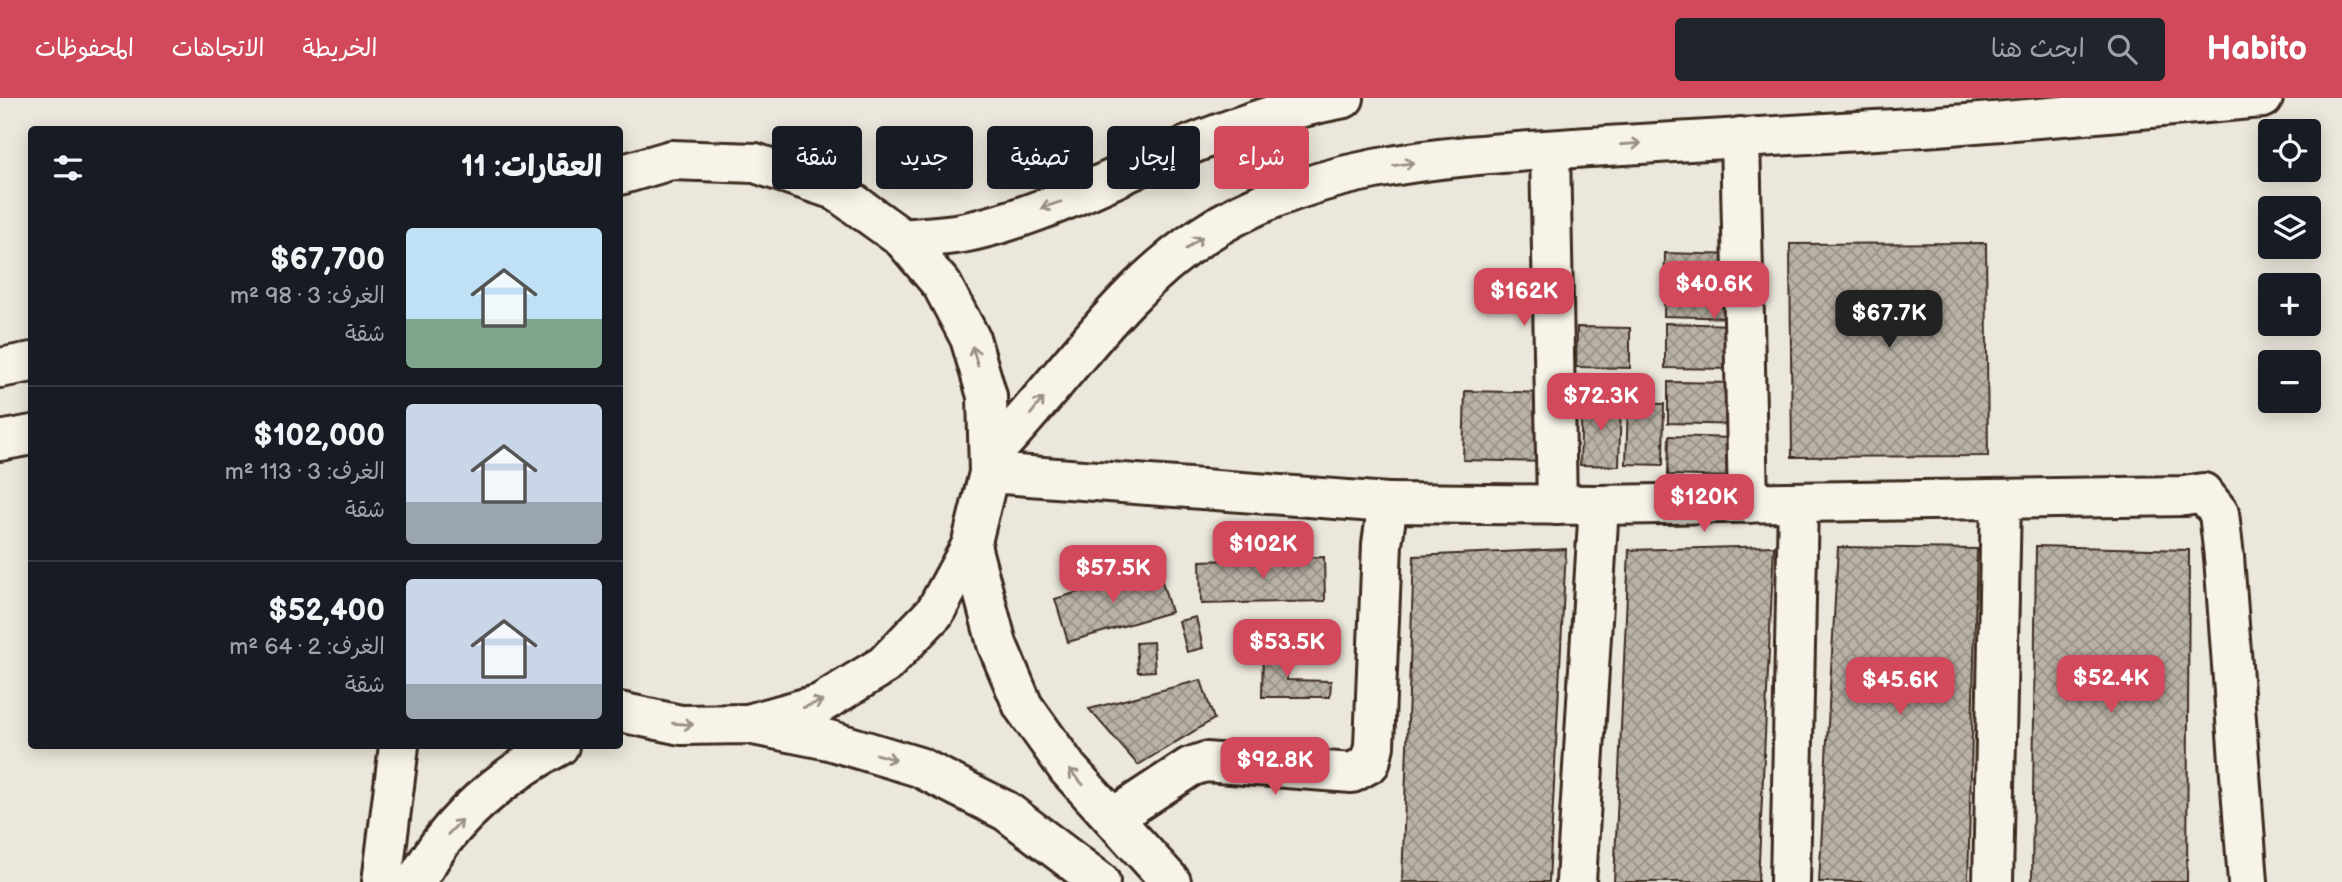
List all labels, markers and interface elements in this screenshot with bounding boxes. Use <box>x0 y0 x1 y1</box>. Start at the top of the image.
search box <box>1675 18 2165 81</box>
text: Habito <box>2207 29 2307 69</box>
icon: search <box>2103 30 2141 68</box>
text: المحفوظات <box>35 34 134 63</box>
text: الاتجاهات <box>172 34 265 63</box>
text: الخريطة <box>303 34 377 63</box>
text: ابحث هنا <box>1991 34 2085 65</box>
map controls <box>2258 119 2321 413</box>
button: locate <box>2258 119 2321 182</box>
chip: شقة <box>772 126 862 189</box>
chip: جديد <box>876 126 973 189</box>
chip: تصفية <box>987 126 1093 189</box>
chip: إيجار <box>1107 126 1200 189</box>
chip: شراء <box>1214 126 1309 189</box>
one-way arrow <box>1619 137 1642 150</box>
icon: filters <box>49 149 87 187</box>
text: العقارات: 11 <box>461 149 602 185</box>
one-way arrow <box>1392 157 1415 170</box>
button: layers <box>2258 196 2321 259</box>
one-way arrow <box>1040 199 1062 212</box>
one-way arrow <box>1184 235 1202 250</box>
text: $67,700 <box>270 242 385 278</box>
icon: home <box>462 256 546 340</box>
pin: $40.6K <box>1657 262 1771 321</box>
pin: $162K <box>1475 268 1573 328</box>
text: $40.6K <box>1675 270 1753 298</box>
button: + <box>2258 273 2321 336</box>
text: $162K <box>1490 277 1558 305</box>
text: الغرف: 3 · 98 m² <box>230 282 385 310</box>
pin: $67.7K <box>1832 290 1946 350</box>
text: $67.7K <box>1851 299 1927 327</box>
text: شقة <box>345 320 385 348</box>
one-way arrow <box>968 345 981 367</box>
button: − <box>2258 350 2321 413</box>
pin: $72.3K <box>1544 374 1658 433</box>
text: $72.3K <box>1563 382 1639 410</box>
one-way arrow <box>1029 397 1044 416</box>
text: $102,000 <box>253 418 385 454</box>
icon: home <box>462 432 546 516</box>
text: الغرف: 3 · 113 m² <box>225 458 385 486</box>
pin: $120K <box>1655 474 1753 534</box>
text: $120K <box>1670 483 1738 511</box>
text: شقة <box>345 496 385 524</box>
pin: $102K <box>1214 522 1312 581</box>
text: $102K <box>1229 530 1297 558</box>
pin: $57.5K <box>1056 546 1170 605</box>
text: $57.5K <box>1075 554 1151 582</box>
text: $52,400 <box>268 593 385 629</box>
icon: home <box>462 607 546 691</box>
pin: $53.5K <box>1230 620 1344 679</box>
text: $53.5K <box>1249 628 1325 656</box>
text: الغرف: 2 · 64 m² <box>229 633 385 661</box>
pin: $52.4K <box>2054 656 2168 715</box>
pin: $45.6K <box>1843 658 1957 717</box>
text: $52.4K <box>2073 664 2149 692</box>
text: $45.6K <box>1862 666 1938 694</box>
text: شقة <box>345 671 385 699</box>
one-way arrow <box>802 697 824 710</box>
one-way arrow <box>671 718 694 731</box>
pin: $92.8K <box>1218 738 1332 797</box>
text: $92.8K <box>1237 746 1313 774</box>
one-way arrow <box>875 751 897 764</box>
one-way arrow <box>1068 768 1084 786</box>
one-way arrow <box>447 819 464 836</box>

